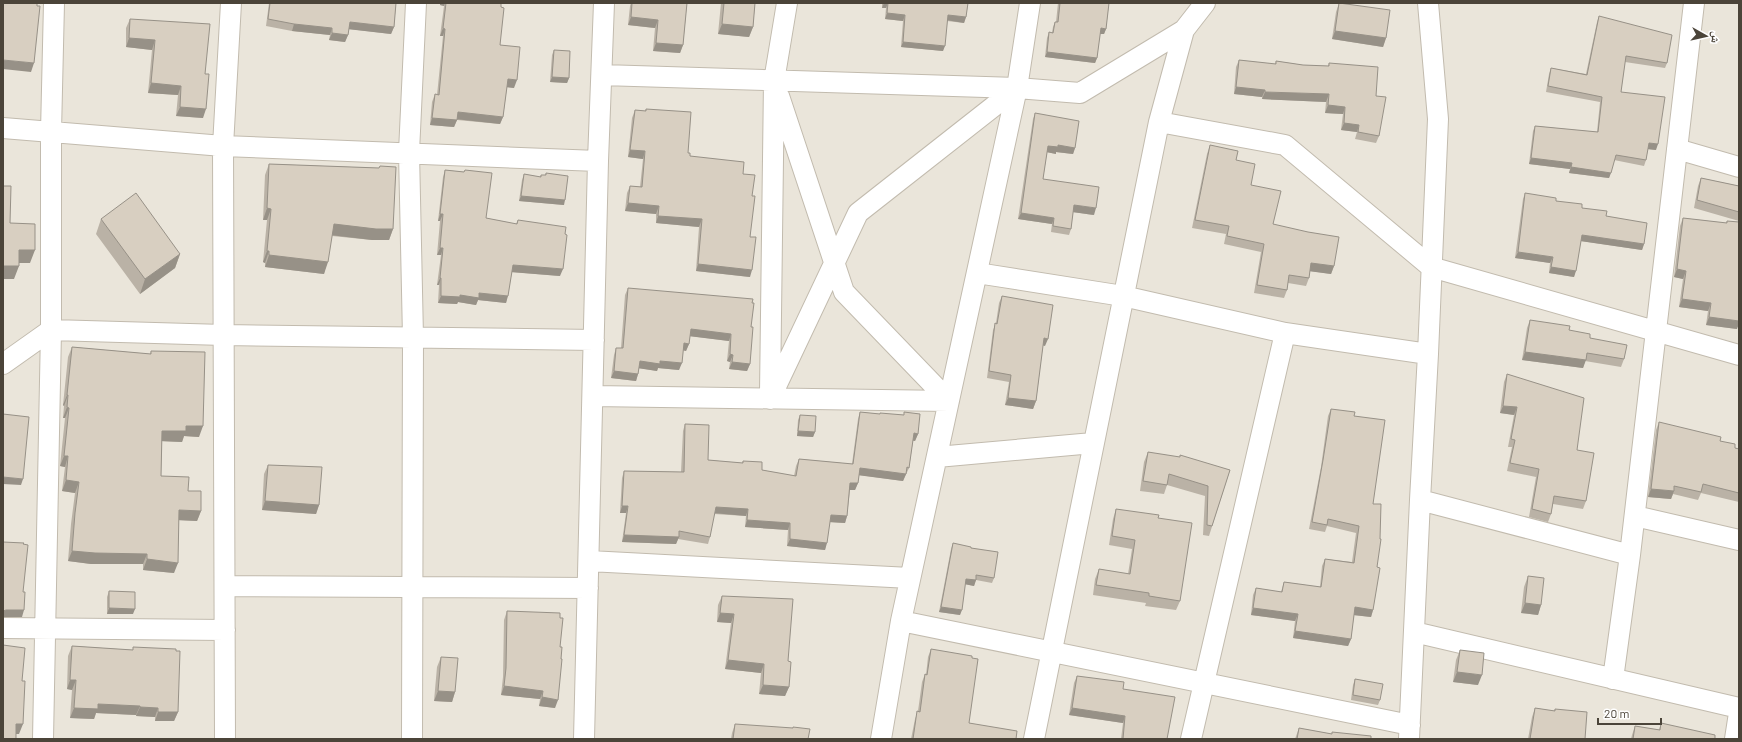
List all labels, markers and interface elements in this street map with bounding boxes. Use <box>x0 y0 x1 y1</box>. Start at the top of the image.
north arrow <box>1686 16 1726 56</box>
text: ش <box>1707 30 1724 44</box>
scale bar <box>1598 700 1661 726</box>
text: 20 m <box>1604 706 1630 720</box>

